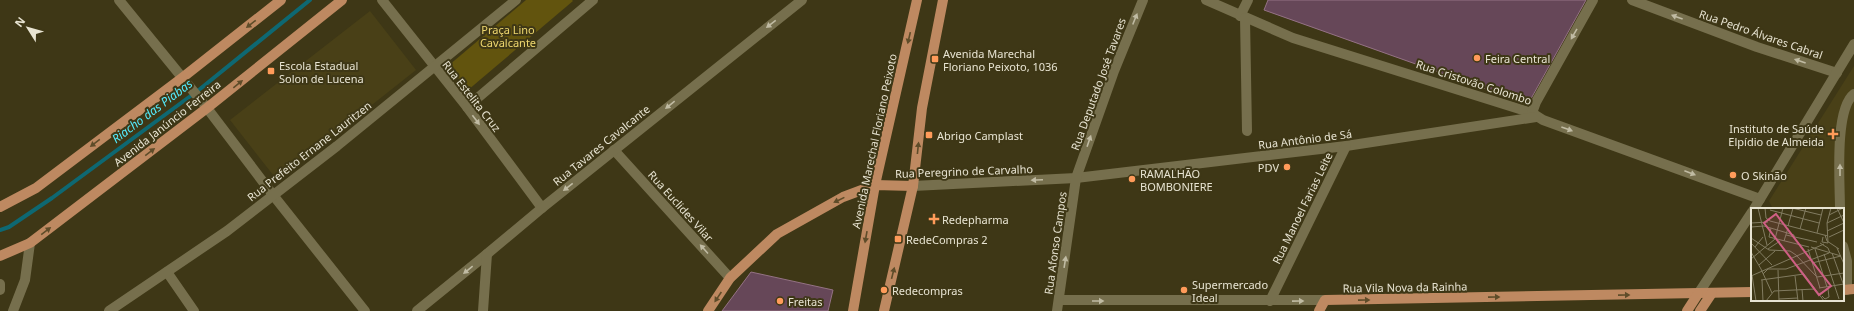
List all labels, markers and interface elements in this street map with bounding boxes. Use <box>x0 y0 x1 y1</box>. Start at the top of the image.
street label: Rua Pedro Álvares Cabral <box>1697 6 1825 62</box>
north arrow <box>8 8 48 48</box>
text: N <box>11 14 28 30</box>
one-way arrow <box>1132 14 1138 25</box>
one-way arrow <box>1671 14 1683 20</box>
street label: Rua Deputado José Tavares <box>1067 16 1129 152</box>
one-way arrow <box>245 20 256 29</box>
one-way arrow <box>766 20 777 28</box>
park label: Praça Lino Cavalcante <box>480 22 536 50</box>
one-way arrow <box>1571 28 1577 40</box>
one-way arrow <box>905 32 911 44</box>
place label: Avenida Marechal Floriano Peixoto, 1036 <box>943 46 1058 74</box>
place label: Feira Central <box>1485 51 1550 66</box>
street label: Avenida Marechal Floriano Peixoto <box>848 52 900 230</box>
marker: Feira Central <box>1472 53 1482 63</box>
marker: Avenida Marechal Floriano Peixoto, 1036 <box>930 54 940 64</box>
street label: Rua Cristovão Colombo <box>1414 56 1534 108</box>
street label: Rua Estelita Cruz <box>440 57 504 135</box>
place label: Escola Estadual Solon de Lucena <box>279 58 364 86</box>
one-way arrow <box>1793 58 1805 64</box>
marker: Escola Estadual Solon de Lucena <box>266 66 276 76</box>
water label: Riacho das Piabas <box>108 75 196 147</box>
street label: Avenida Janúncio Ferreira <box>110 77 224 169</box>
one-way arrow <box>232 79 243 88</box>
street label: Rua Prefeito Ernane Lauritzen <box>244 98 374 204</box>
street label: Rua Tavares Cavalcante <box>549 101 653 189</box>
one-way arrow <box>664 101 675 110</box>
one-way arrow <box>472 114 480 125</box>
place label: Instituto de Saúde Elpídio de Almeida <box>1728 121 1824 149</box>
street label: Rua Antônio de Sá <box>1257 126 1353 152</box>
one-way arrow <box>1562 127 1574 133</box>
place label: Abrigo Camplast <box>937 128 1023 143</box>
marker: Instituto de Saúde Elpídio de Almeida <box>1827 128 1839 140</box>
marker: Abrigo Camplast <box>924 130 934 140</box>
one-way arrow <box>1087 134 1093 146</box>
one-way arrow <box>90 139 100 147</box>
one-way arrow <box>914 142 921 154</box>
one-way arrow <box>144 148 155 156</box>
street label: Rua Manoel Farias Leite <box>1268 150 1336 266</box>
place label: PDV <box>1258 160 1279 175</box>
street label: Rua Peregrino de Carvalho <box>895 161 1034 181</box>
marker: PDV <box>1282 162 1292 172</box>
one-way arrow <box>1837 163 1843 176</box>
place label: RAMALHÃO BOMBONIERE <box>1140 166 1213 194</box>
street label: Rua Euclides Vilar <box>645 167 717 245</box>
place label: O Skinão <box>1741 168 1787 183</box>
one-way arrow <box>1684 170 1696 176</box>
marker: O Skinão <box>1728 170 1738 180</box>
marker: RAMALHÃO BOMBONIERE <box>1127 174 1137 184</box>
one-way arrow <box>1031 176 1043 183</box>
one-way arrow <box>563 182 574 191</box>
street label: Rua Afonso Campos <box>1040 191 1070 295</box>
one-way arrow <box>833 196 845 203</box>
inset map <box>1751 208 1844 301</box>
place label: Redepharma <box>942 212 1009 227</box>
marker: Redepharma <box>929 214 939 224</box>
one-way arrow <box>41 227 52 235</box>
one-way arrow <box>863 231 869 243</box>
place label: RedeCompras 2 <box>906 232 988 247</box>
marker: RedeCompras 2 <box>893 234 903 244</box>
one-way arrow <box>699 244 709 254</box>
one-way arrow <box>1062 256 1068 268</box>
one-way arrow <box>463 265 474 274</box>
one-way arrow <box>890 267 896 279</box>
place label: Supermercado Ideal <box>1192 277 1268 305</box>
street label: Rua Vila Nova da Rainha <box>1342 278 1468 296</box>
place label: Redecompras <box>892 283 963 298</box>
marker: Redecompras <box>879 285 889 295</box>
marker: Supermercado Ideal <box>1179 285 1189 295</box>
one-way arrow <box>714 291 721 303</box>
one-way arrow <box>1618 292 1631 298</box>
place label: Freitas <box>788 294 823 309</box>
one-way arrow <box>1488 294 1501 300</box>
marker: Freitas <box>775 296 785 306</box>
one-way arrow <box>1358 296 1370 303</box>
one-way arrow <box>1092 297 1104 304</box>
one-way arrow <box>1292 297 1304 304</box>

